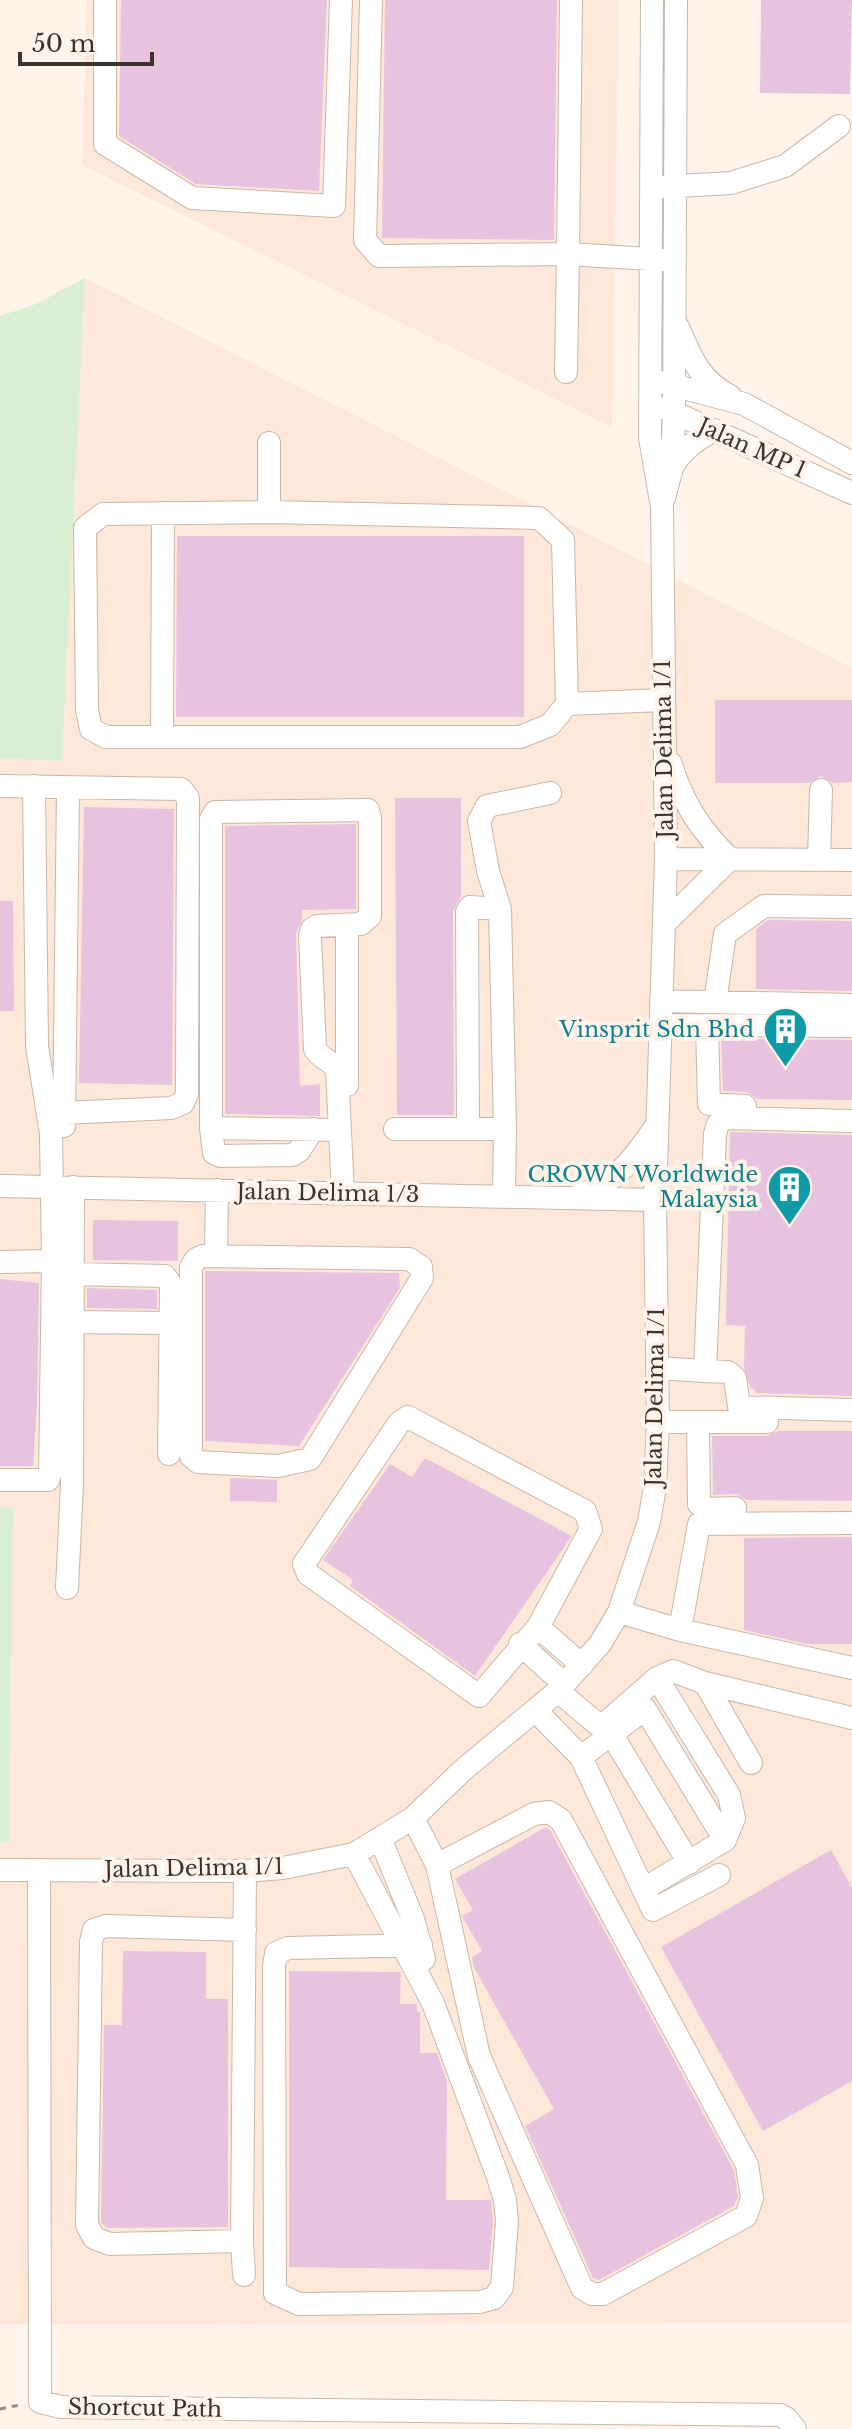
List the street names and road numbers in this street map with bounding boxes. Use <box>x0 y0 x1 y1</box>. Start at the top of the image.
street label: Jalan MP 1 <box>691 411 810 484</box>
street label: Jalan Delima 1/1 <box>649 659 679 842</box>
street label: Jalan Delima 1/3 <box>233 1178 420 1208</box>
street label: Jalan Delima 1/1 <box>640 1307 670 1490</box>
street label: Jalan Delima 1/1 <box>101 1853 284 1883</box>
street label: Shortcut Path <box>68 2393 222 2423</box>

